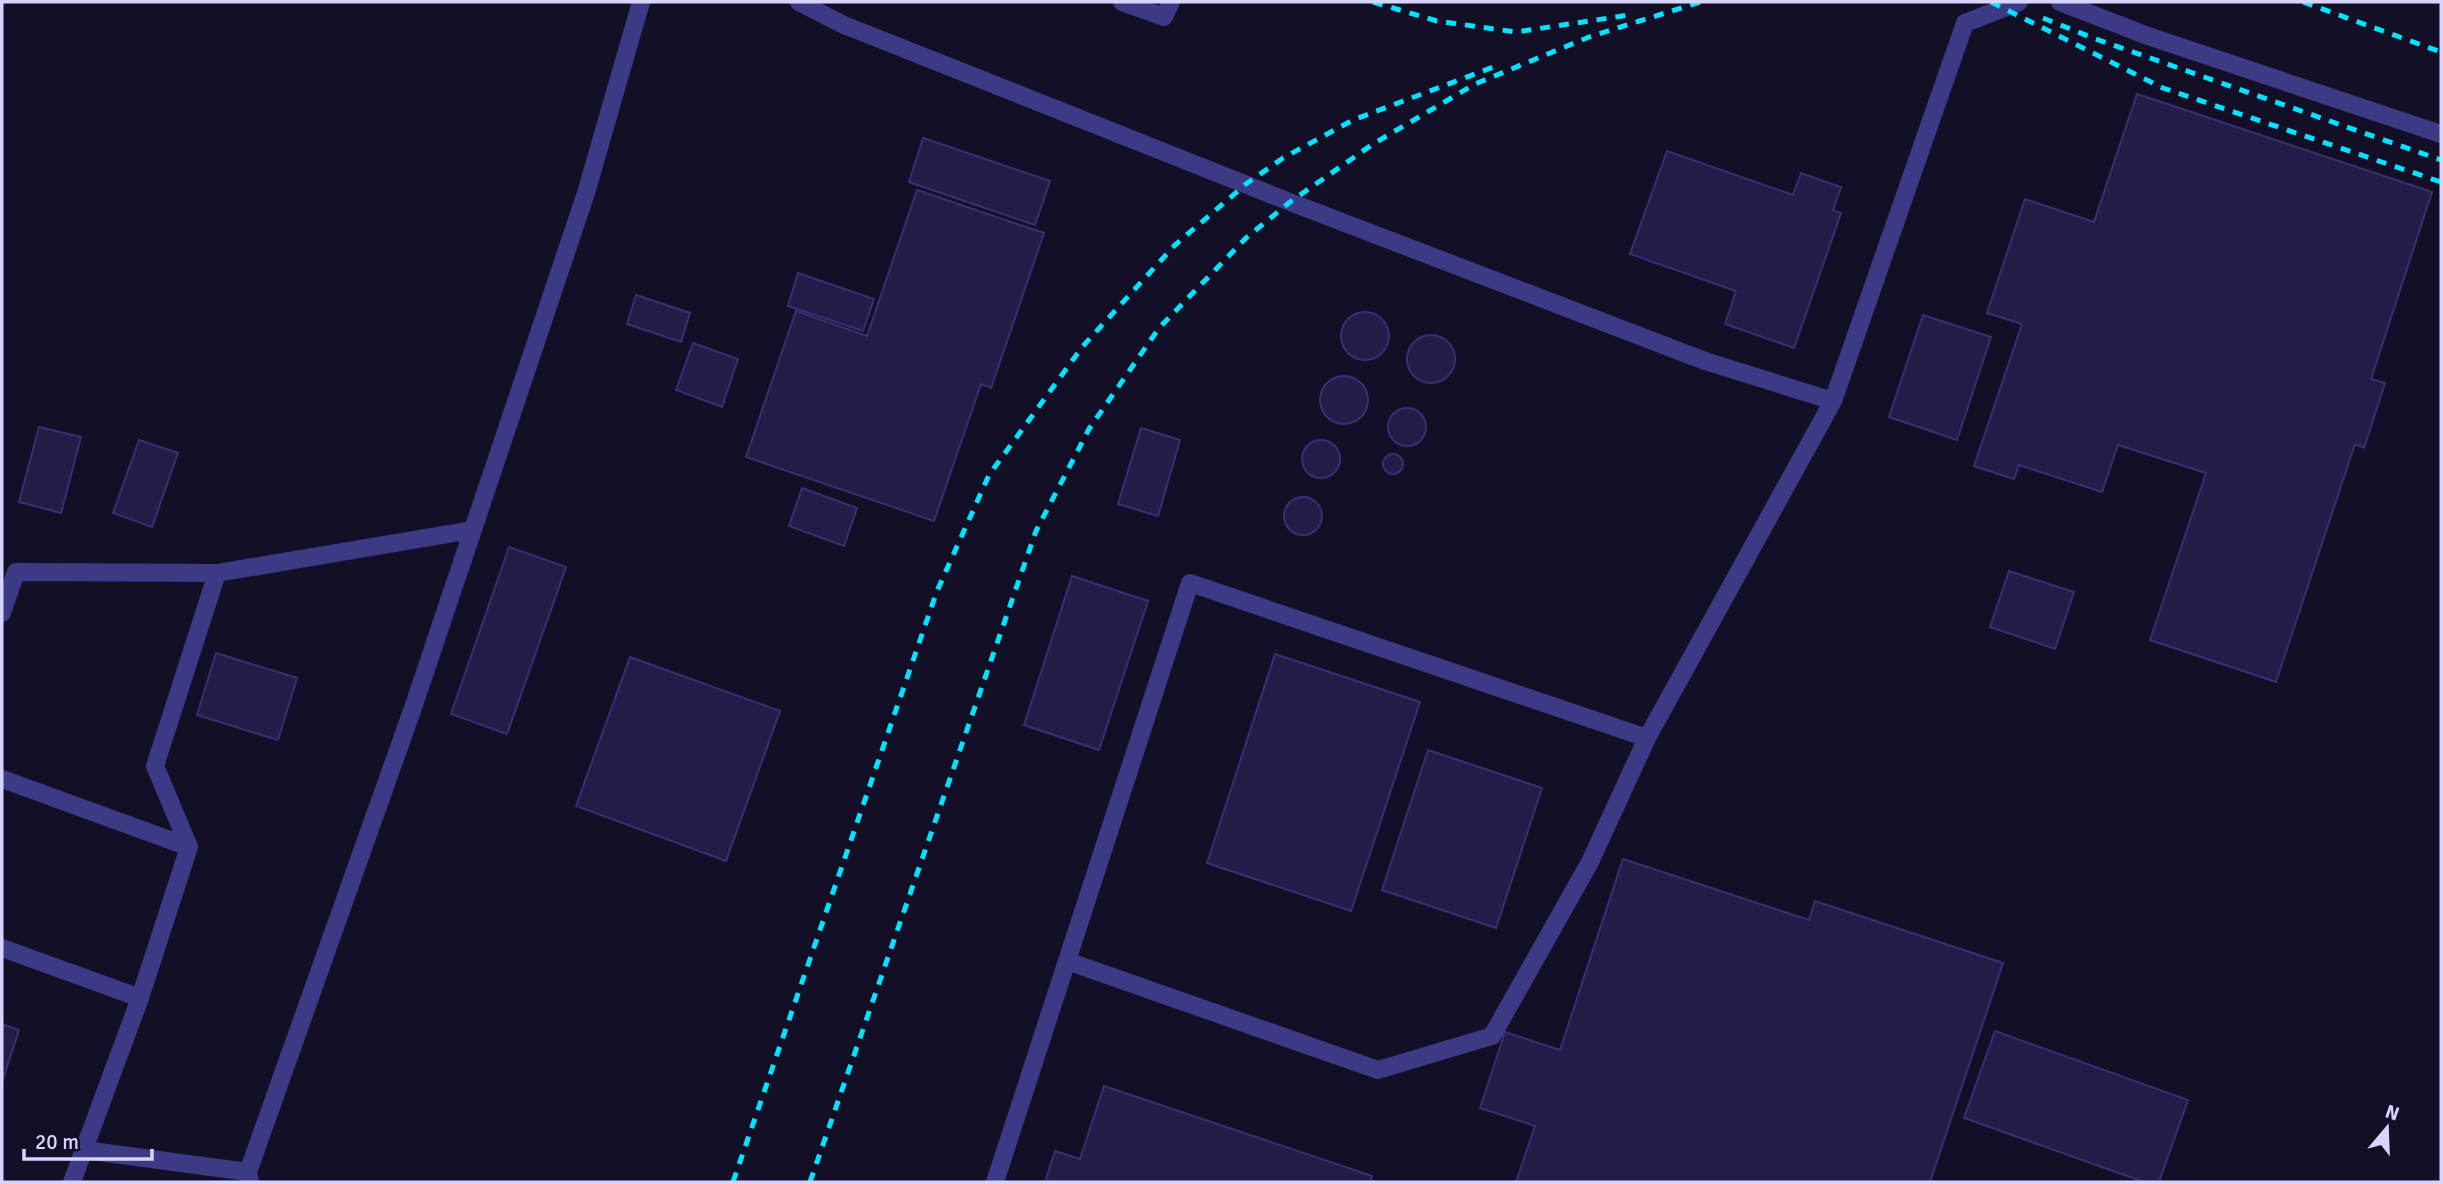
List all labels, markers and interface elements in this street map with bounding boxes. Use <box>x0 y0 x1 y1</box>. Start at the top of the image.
north arrow <box>2352 1093 2422 1163</box>
text: N <box>2382 1099 2402 1126</box>
scale bar <box>24 1118 152 1162</box>
text: 20 m <box>35 1129 79 1155</box>

